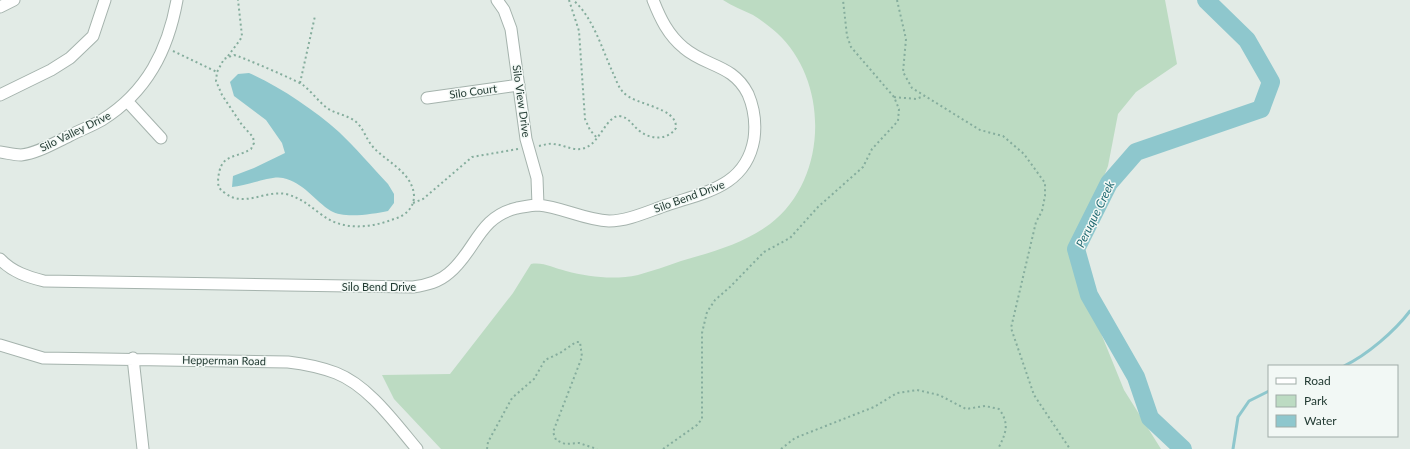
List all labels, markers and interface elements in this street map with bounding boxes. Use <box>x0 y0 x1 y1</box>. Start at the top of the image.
street label: Silo View Drive <box>510 64 534 138</box>
street label: Silo Court <box>448 81 498 101</box>
street label: Silo Valley Drive <box>37 108 113 154</box>
street label: Silo Bend Drive <box>652 177 726 215</box>
water label: Peruque Creek <box>1072 178 1118 250</box>
street label: Silo Bend Drive <box>342 280 416 293</box>
street label: Hepperman Road <box>182 353 266 367</box>
legend <box>1268 365 1398 437</box>
text: Road <box>1304 373 1331 388</box>
text: Park <box>1304 393 1328 408</box>
text: Water <box>1304 413 1337 428</box>

